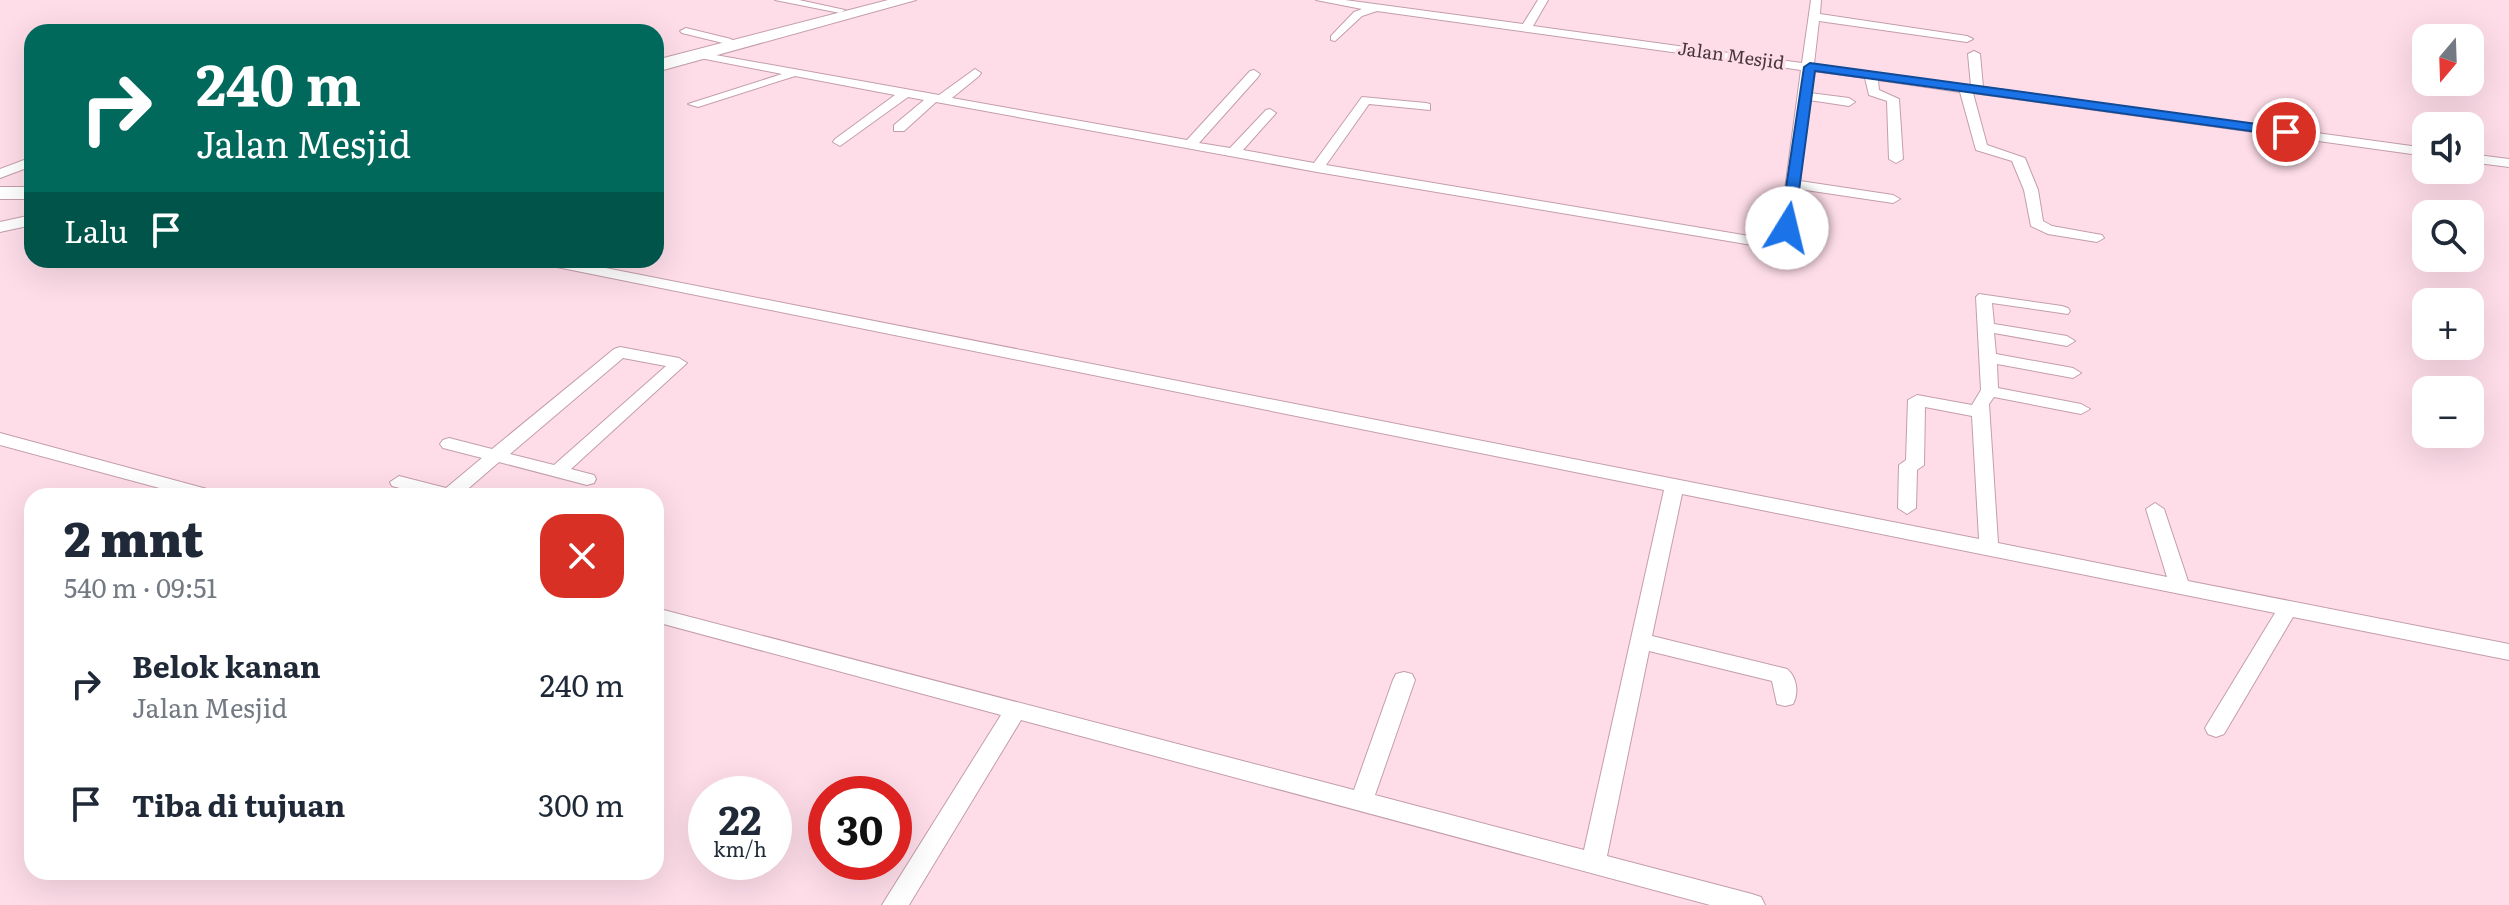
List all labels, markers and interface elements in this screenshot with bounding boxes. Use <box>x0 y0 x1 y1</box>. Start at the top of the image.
north arrow <box>2412 24 2484 96</box>
map controls <box>2412 24 2484 448</box>
street label: Jalan Mesjid <box>1676 34 1786 75</box>
text: 240 m <box>196 40 361 123</box>
icon: right <box>64 56 168 160</box>
pin <box>2252 98 2320 166</box>
icon: arrive <box>2264 110 2308 154</box>
button: sound <box>2412 112 2484 184</box>
text: Jalan Mesjid <box>196 116 411 169</box>
position arrow <box>1745 186 1829 270</box>
button: search <box>2412 200 2484 272</box>
text: Lalu <box>64 208 128 252</box>
icon: arrive <box>144 208 188 252</box>
button: + <box>2412 288 2484 360</box>
button: − <box>2412 376 2484 448</box>
text: 2 mnt <box>64 501 204 572</box>
button: close <box>540 514 624 598</box>
text: 540 m · 09:51 <box>64 567 217 606</box>
text: Belok kanan <box>132 643 321 687</box>
icon: right <box>64 662 108 706</box>
text: 240 m <box>540 662 624 706</box>
text: Jalan Mesjid <box>132 687 287 726</box>
speed limit sign: 30 <box>808 776 912 880</box>
icon: arrive <box>64 782 108 826</box>
text: Tiba di tujuan <box>132 782 345 826</box>
text: 300 m <box>538 782 624 826</box>
text: 22 <box>719 788 761 847</box>
text: km/h <box>713 833 767 863</box>

